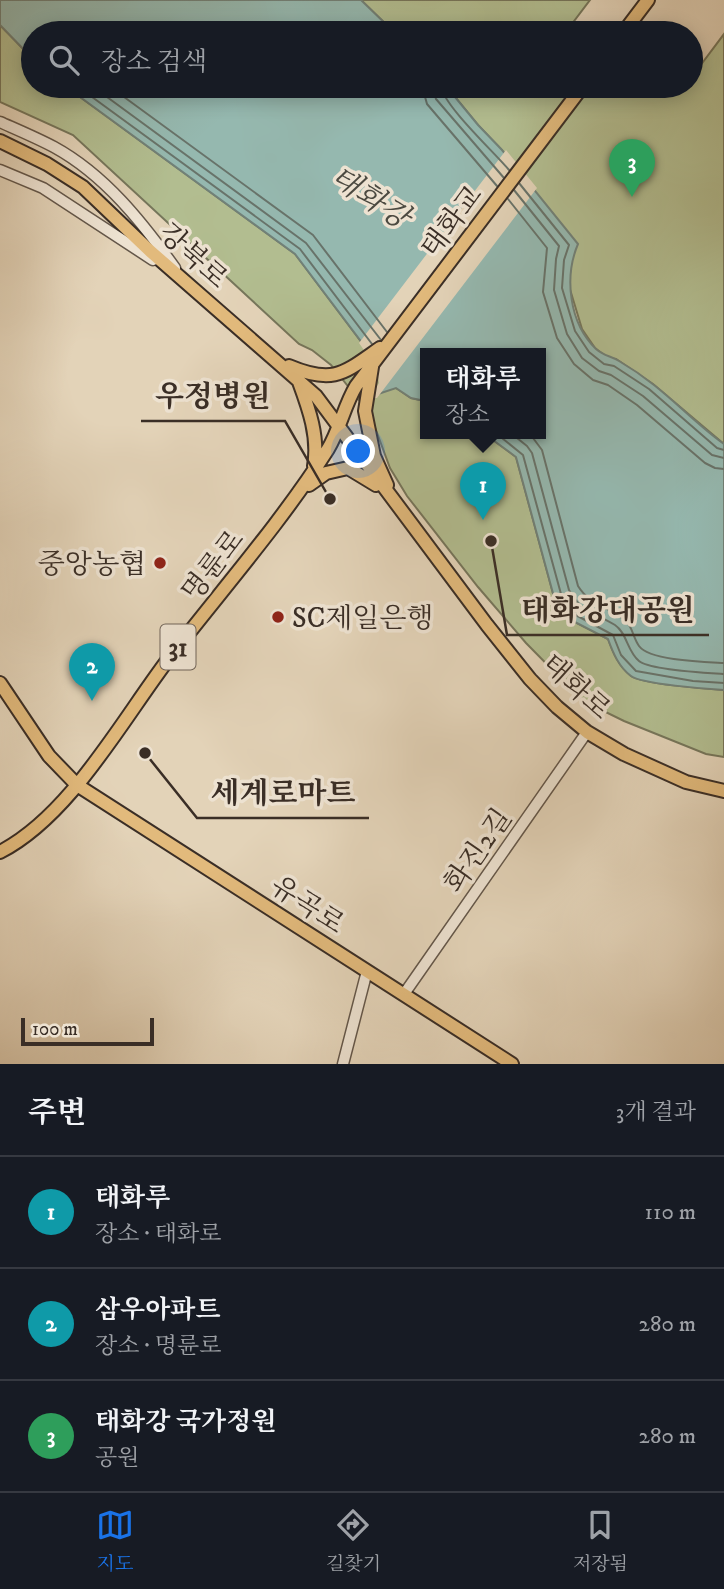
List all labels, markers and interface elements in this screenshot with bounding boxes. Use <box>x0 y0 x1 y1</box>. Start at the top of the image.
search box <box>21 21 703 98</box>
icon: search <box>45 41 83 79</box>
text: 장소 검색 <box>101 46 207 79</box>
pin: 3 <box>609 139 655 197</box>
water label: 태화강 <box>323 159 419 240</box>
street label: 태화교 <box>414 179 491 265</box>
street label: 강북로 <box>151 216 235 296</box>
popup <box>420 348 546 439</box>
text: 태화루 <box>445 363 521 396</box>
callout: 우정병원 <box>141 370 285 421</box>
text: 우정병원 <box>155 379 271 416</box>
text: 장소 <box>445 401 490 430</box>
your location <box>341 434 375 468</box>
pin: 1 <box>460 462 506 520</box>
street label: 명륜로 <box>174 523 252 609</box>
place label: 중앙농협 <box>38 547 146 582</box>
marker: 중앙농협 <box>152 555 168 571</box>
callout: 태화강대공원 <box>507 584 709 635</box>
text: 태화강대공원 <box>521 593 695 630</box>
place label: SC제일은행 <box>292 601 434 636</box>
marker: SC제일은행 <box>270 609 286 625</box>
road number: 31 <box>160 624 196 670</box>
pin: 2 <box>69 643 115 701</box>
street label: 태화로 <box>534 647 618 727</box>
callout: 세계로마트 <box>197 767 369 818</box>
text: 세계로마트 <box>211 776 355 813</box>
street label: 화진2길 <box>437 802 520 900</box>
street label: 유곡로 <box>264 868 351 942</box>
scale bar <box>21 1015 154 1047</box>
text: 100 m <box>32 1018 78 1041</box>
text: 주변 <box>28 1095 86 1132</box>
text: 3개 결과 <box>616 1098 696 1127</box>
text: 태화루 <box>95 1182 170 1215</box>
text: 1 <box>47 1198 55 1227</box>
text: 110 m <box>645 1198 696 1227</box>
text: 장소 · 태화로 <box>95 1220 222 1249</box>
text: 삼우아파트 <box>95 1294 221 1327</box>
text: 2 <box>45 1310 57 1339</box>
text: 280 m <box>639 1310 696 1339</box>
text: 장소 · 명륜로 <box>95 1332 222 1361</box>
text: 태화강 국가정원 <box>95 1406 276 1439</box>
text: 3 <box>47 1422 55 1451</box>
text: 280 m <box>639 1422 696 1451</box>
text: 공원 <box>95 1444 139 1473</box>
tab: 지도 <box>96 1506 134 1576</box>
tab: 길찾기 <box>326 1506 381 1576</box>
tab: 저장됨 <box>573 1506 628 1576</box>

